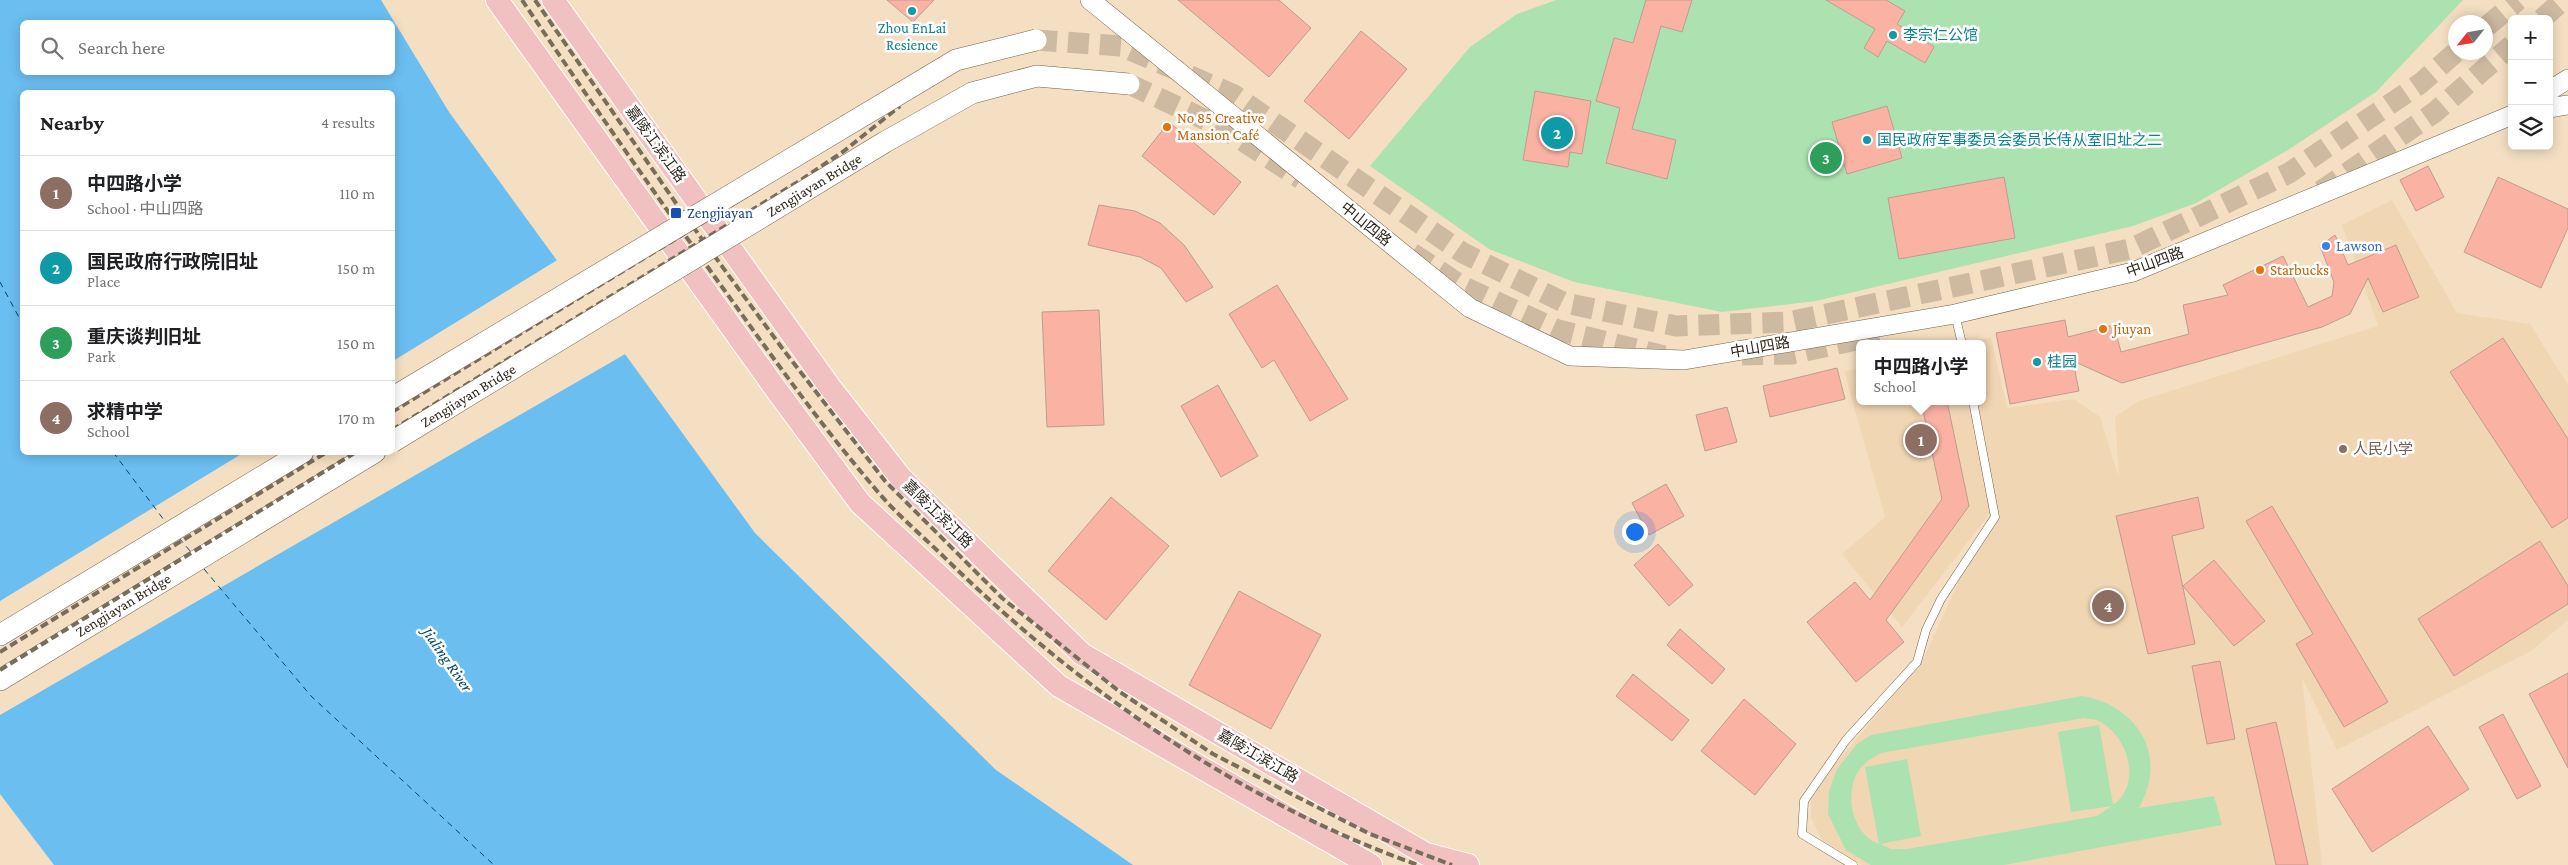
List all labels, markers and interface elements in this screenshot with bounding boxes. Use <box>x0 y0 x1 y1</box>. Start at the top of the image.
marker: Zhou EnLai Resience <box>906 5 918 17</box>
north arrow <box>2448 15 2493 60</box>
map controls <box>2508 15 2553 150</box>
button: + <box>2508 15 2553 60</box>
search box <box>20 20 395 75</box>
place label: Zhou EnLai Resience <box>878 20 946 53</box>
place label: 李宗仁公馆 <box>1903 27 1978 43</box>
marker: 李宗仁公馆 <box>1887 29 1899 41</box>
icon: search <box>38 34 66 62</box>
text: Search here <box>78 37 165 58</box>
button: − <box>2508 60 2553 105</box>
street label: 嘉陵江滨江路 <box>623 103 689 185</box>
button: layers <box>2508 105 2553 150</box>
place label: No 85 Creative Mansion Café <box>1177 110 1265 143</box>
text: Nearby <box>40 111 104 135</box>
text: 4 results <box>321 114 375 131</box>
pin: 2 <box>1541 114 1573 152</box>
marker: No 85 Creative Mansion Café <box>1161 121 1173 133</box>
place label: 国民政府军事委员会委员长侍从室旧址之二 <box>1877 132 2162 148</box>
marker: 国民政府军事委员会委员长侍从室旧址之二 <box>1861 134 1873 146</box>
pin: 3 <box>1810 139 1842 177</box>
street label: Zengjiayan Bridge <box>764 150 865 220</box>
text: 中四路小学 <box>87 173 182 194</box>
text: 1 <box>53 185 59 202</box>
text: 110 m <box>339 185 375 202</box>
street label: 中山四路 <box>1338 199 1394 249</box>
text: School · 中山四路 <box>87 200 204 217</box>
place label: Zengjiayan <box>687 205 753 222</box>
marker: Zengjiayan <box>669 206 683 220</box>
place label: Lawson <box>2336 238 2383 254</box>
marker: Lawson <box>2320 240 2332 252</box>
street label: 中山四路 <box>2124 244 2186 280</box>
text: 国民政府行政院旧址 <box>87 251 258 272</box>
text: 2 <box>52 260 60 277</box>
text: 150 m <box>337 260 375 277</box>
place label: Starbucks <box>2270 262 2329 278</box>
marker: Starbucks <box>2254 264 2266 276</box>
text: Place <box>87 273 120 290</box>
place label: Jiuyan <box>2111 321 2151 338</box>
marker: Jiuyan <box>2097 323 2109 335</box>
text: 重庆谈判旧址 <box>87 326 201 347</box>
street label: 中山四路 <box>1729 334 1791 360</box>
text: 3 <box>52 335 60 352</box>
text: 150 m <box>337 335 375 352</box>
popup <box>1856 340 1986 405</box>
text: Park <box>87 348 115 365</box>
place label: 桂园 <box>2047 354 2077 370</box>
text: 中四路小学 <box>1873 356 1969 377</box>
marker: 桂园 <box>2031 356 2043 368</box>
street label: Zengjiayan Bridge <box>418 361 519 431</box>
text: School <box>1873 378 1916 395</box>
text: 求精中学 <box>87 401 163 422</box>
text: 4 <box>52 410 60 427</box>
text: 170 m <box>338 410 375 427</box>
pin: 1 <box>1905 421 1937 459</box>
text: School <box>87 423 130 440</box>
place label: 人民小学 <box>2353 441 2413 457</box>
marker: 人民小学 <box>2337 443 2349 455</box>
street label: 嘉陵江滨江路 <box>900 477 976 551</box>
your location <box>1622 519 1648 545</box>
street label: Zengjiayan Bridge <box>73 570 174 640</box>
pin: 4 <box>2092 587 2124 625</box>
water label: Jialing River <box>417 621 476 696</box>
street label: 嘉陵江滨江路 <box>1215 727 1301 785</box>

